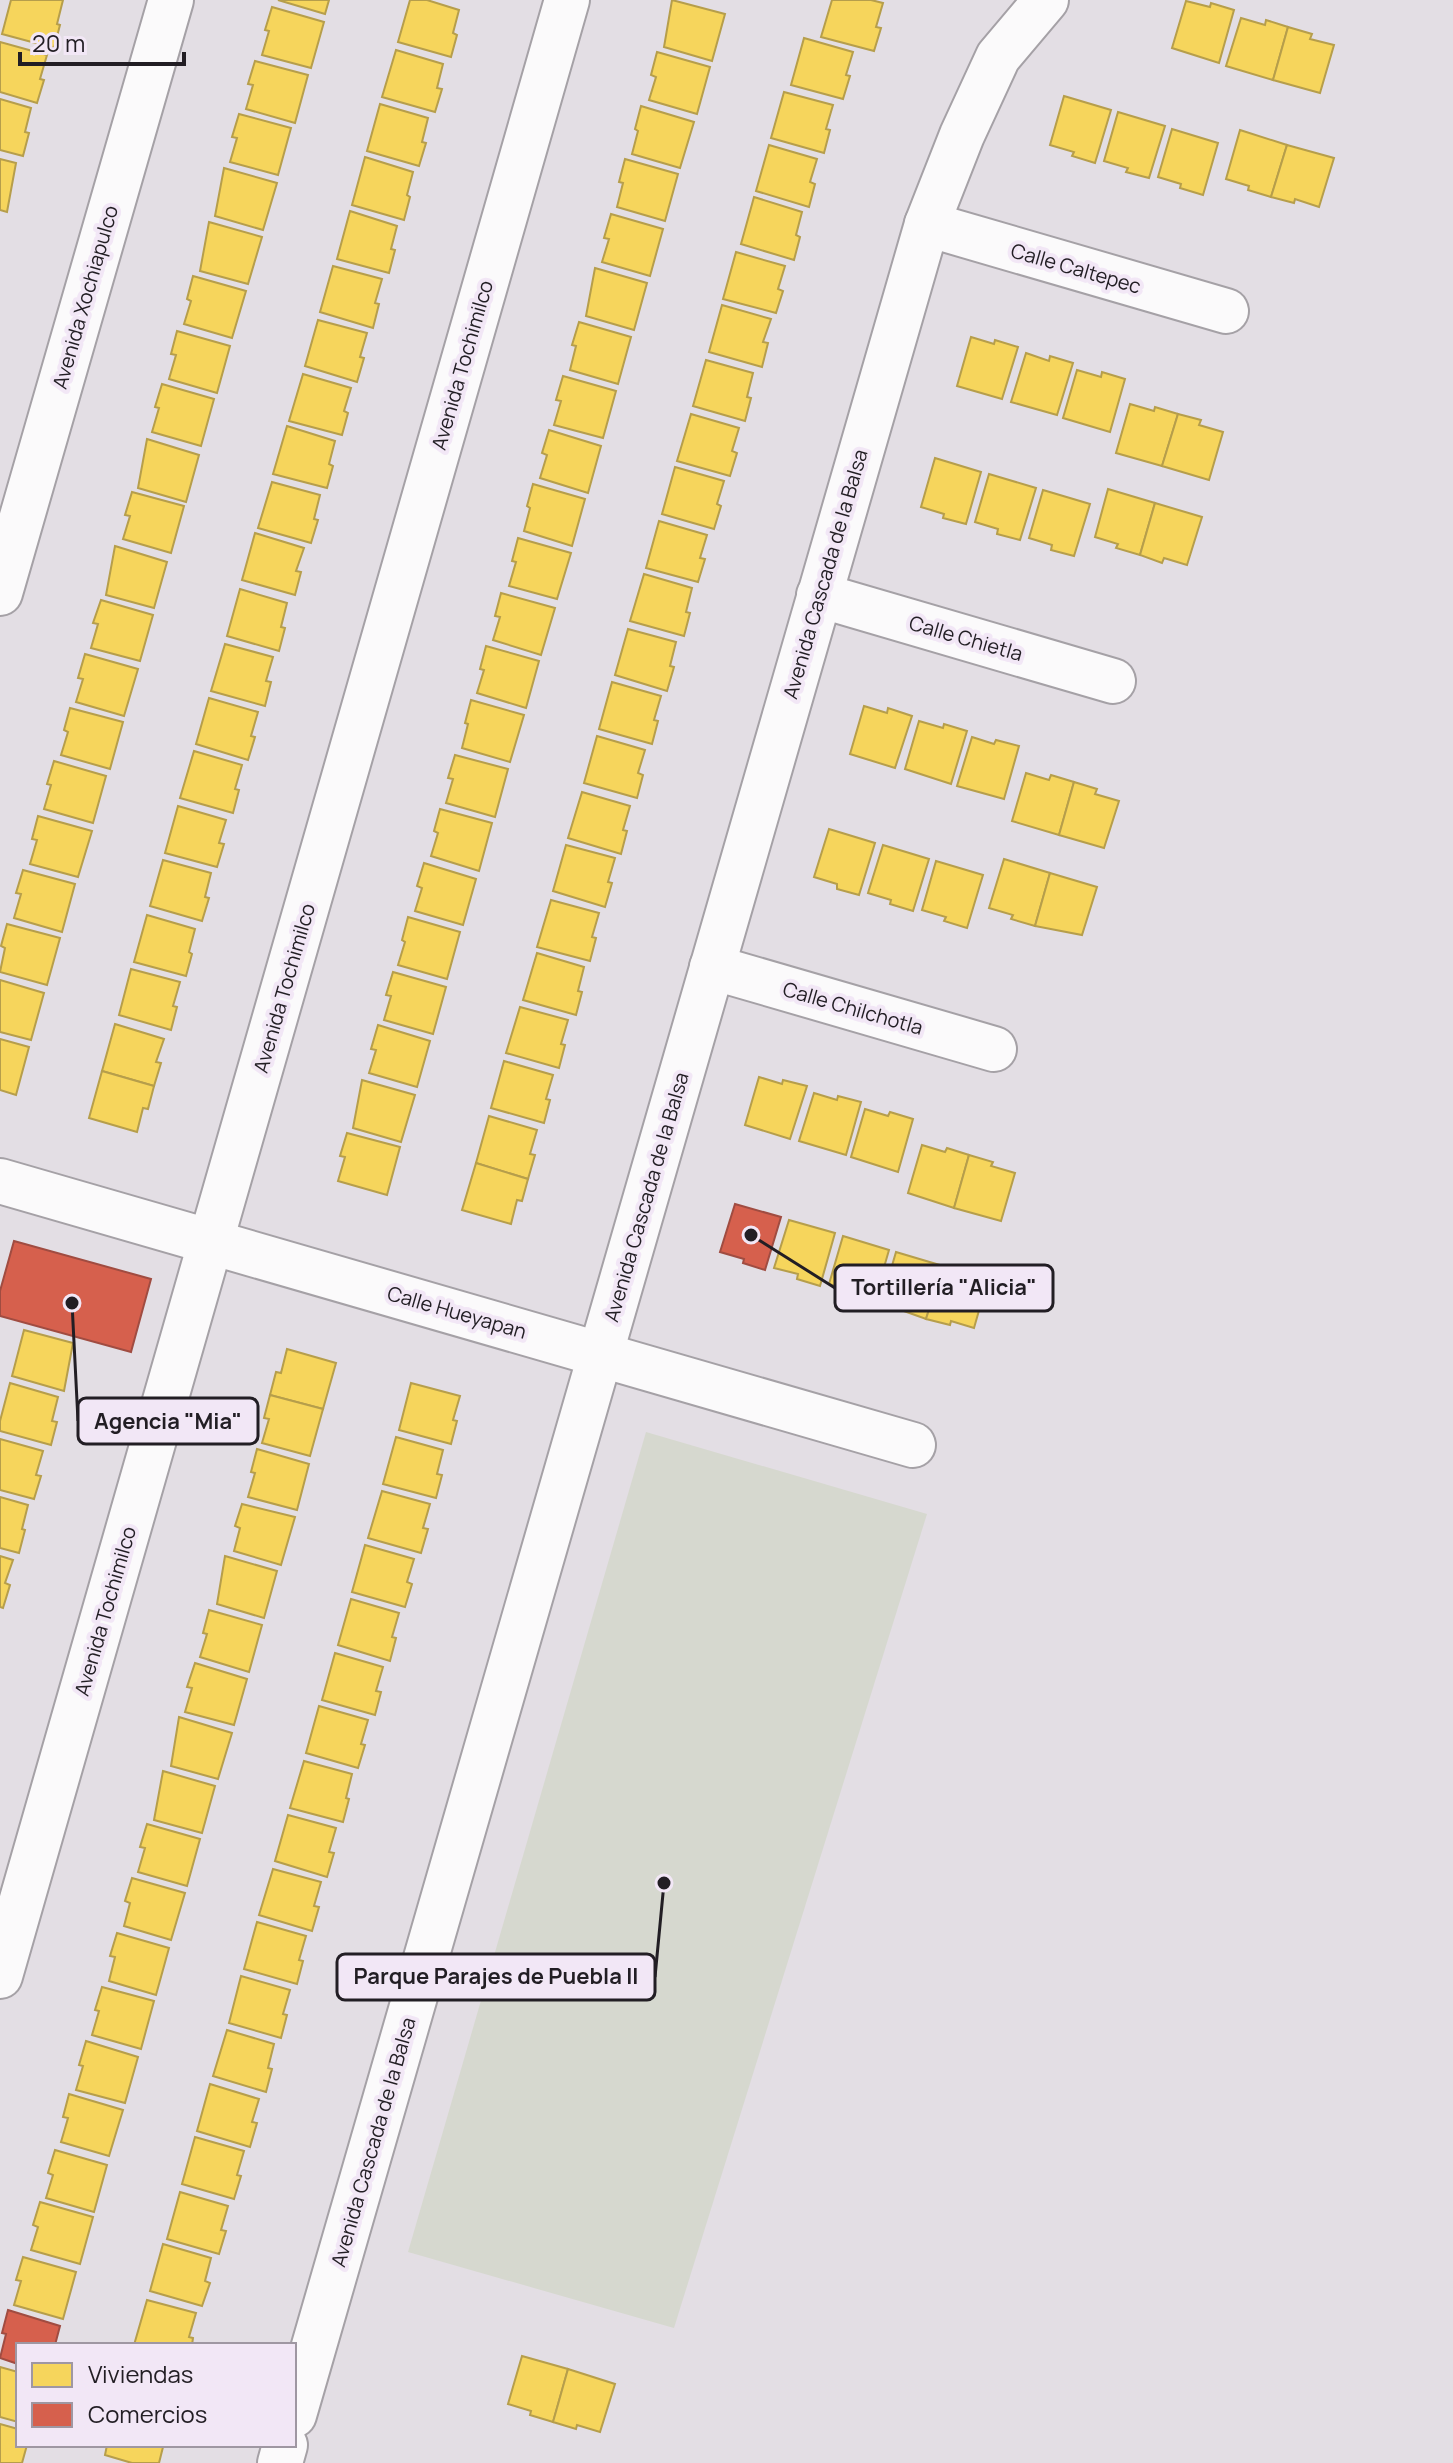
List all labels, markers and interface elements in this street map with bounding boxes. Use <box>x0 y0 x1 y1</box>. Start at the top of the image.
scale bar <box>20 16 184 66</box>
text: 20 m <box>32 26 85 59</box>
street label: Avenida Xochiapulco <box>46 202 124 392</box>
street label: Calle Caltepec <box>1008 237 1144 299</box>
street label: Avenida Tochimilco <box>425 277 499 453</box>
street label: Avenida Cascada de la Balsa <box>776 446 874 702</box>
street label: Calle Chietla <box>906 609 1026 667</box>
street label: Avenida Tochimilco <box>247 900 321 1076</box>
street label: Calle Chilchotla <box>780 975 926 1041</box>
street label: Avenida Cascada de la Balsa <box>597 1069 695 1325</box>
callout: Tortillería "Alicia" <box>835 1265 1053 1311</box>
text: Tortillería "Alicia" <box>851 1272 1037 1302</box>
street label: Calle Hueyapan <box>384 1279 530 1345</box>
callout: Agencia "Mia" <box>78 1398 258 1444</box>
text: Agencia "Mia" <box>94 1406 242 1436</box>
street label: Avenida Tochimilco <box>68 1523 142 1699</box>
callout: Parque Parajes de Puebla II <box>337 1954 655 2000</box>
text: Parque Parajes de Puebla II <box>353 1961 639 1991</box>
street label: Avenida Cascada de la Balsa <box>324 2014 422 2270</box>
legend <box>16 2343 296 2447</box>
text: Viviendas <box>88 2357 193 2390</box>
text: Comercios <box>88 2397 207 2430</box>

